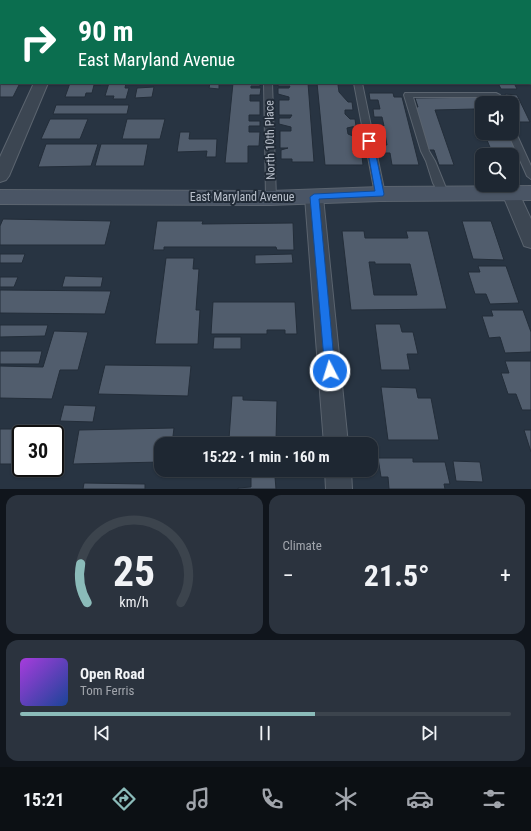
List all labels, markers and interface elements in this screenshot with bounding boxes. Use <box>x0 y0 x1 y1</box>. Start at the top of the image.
text: 90 m <box>78 15 134 48</box>
icon: right <box>12 16 64 68</box>
text: East Maryland Avenue <box>78 49 235 70</box>
map controls <box>475 96 519 192</box>
button: sound <box>475 96 519 140</box>
street label: North 10th Place <box>262 100 278 180</box>
pin <box>352 124 386 158</box>
icon: arrive <box>358 130 380 152</box>
button: search <box>475 148 519 192</box>
street label: East Maryland Avenue <box>190 190 295 204</box>
position arrow <box>309 350 351 392</box>
speed limit sign: 30 <box>12 425 64 477</box>
text: 15:22 · 1 min · 160 m <box>202 448 330 466</box>
text: Climate <box>283 538 322 553</box>
text: 25 <box>113 546 155 595</box>
text: 21.5° <box>364 558 430 593</box>
text: − <box>283 563 294 588</box>
text: + <box>500 563 511 588</box>
text: km/h <box>120 593 149 609</box>
text: Open Road <box>80 665 145 683</box>
text: Tom Ferris <box>80 683 134 698</box>
icon: previous <box>91 722 113 744</box>
icon: pause <box>254 722 276 744</box>
icon: next <box>418 722 440 744</box>
icon: directions <box>110 785 138 813</box>
icon: music <box>184 785 212 813</box>
icon: phone <box>258 785 286 813</box>
icon: climate <box>332 785 360 813</box>
icon: car <box>406 785 434 813</box>
icon: filters <box>480 785 508 813</box>
text: 15:21 <box>23 789 64 810</box>

